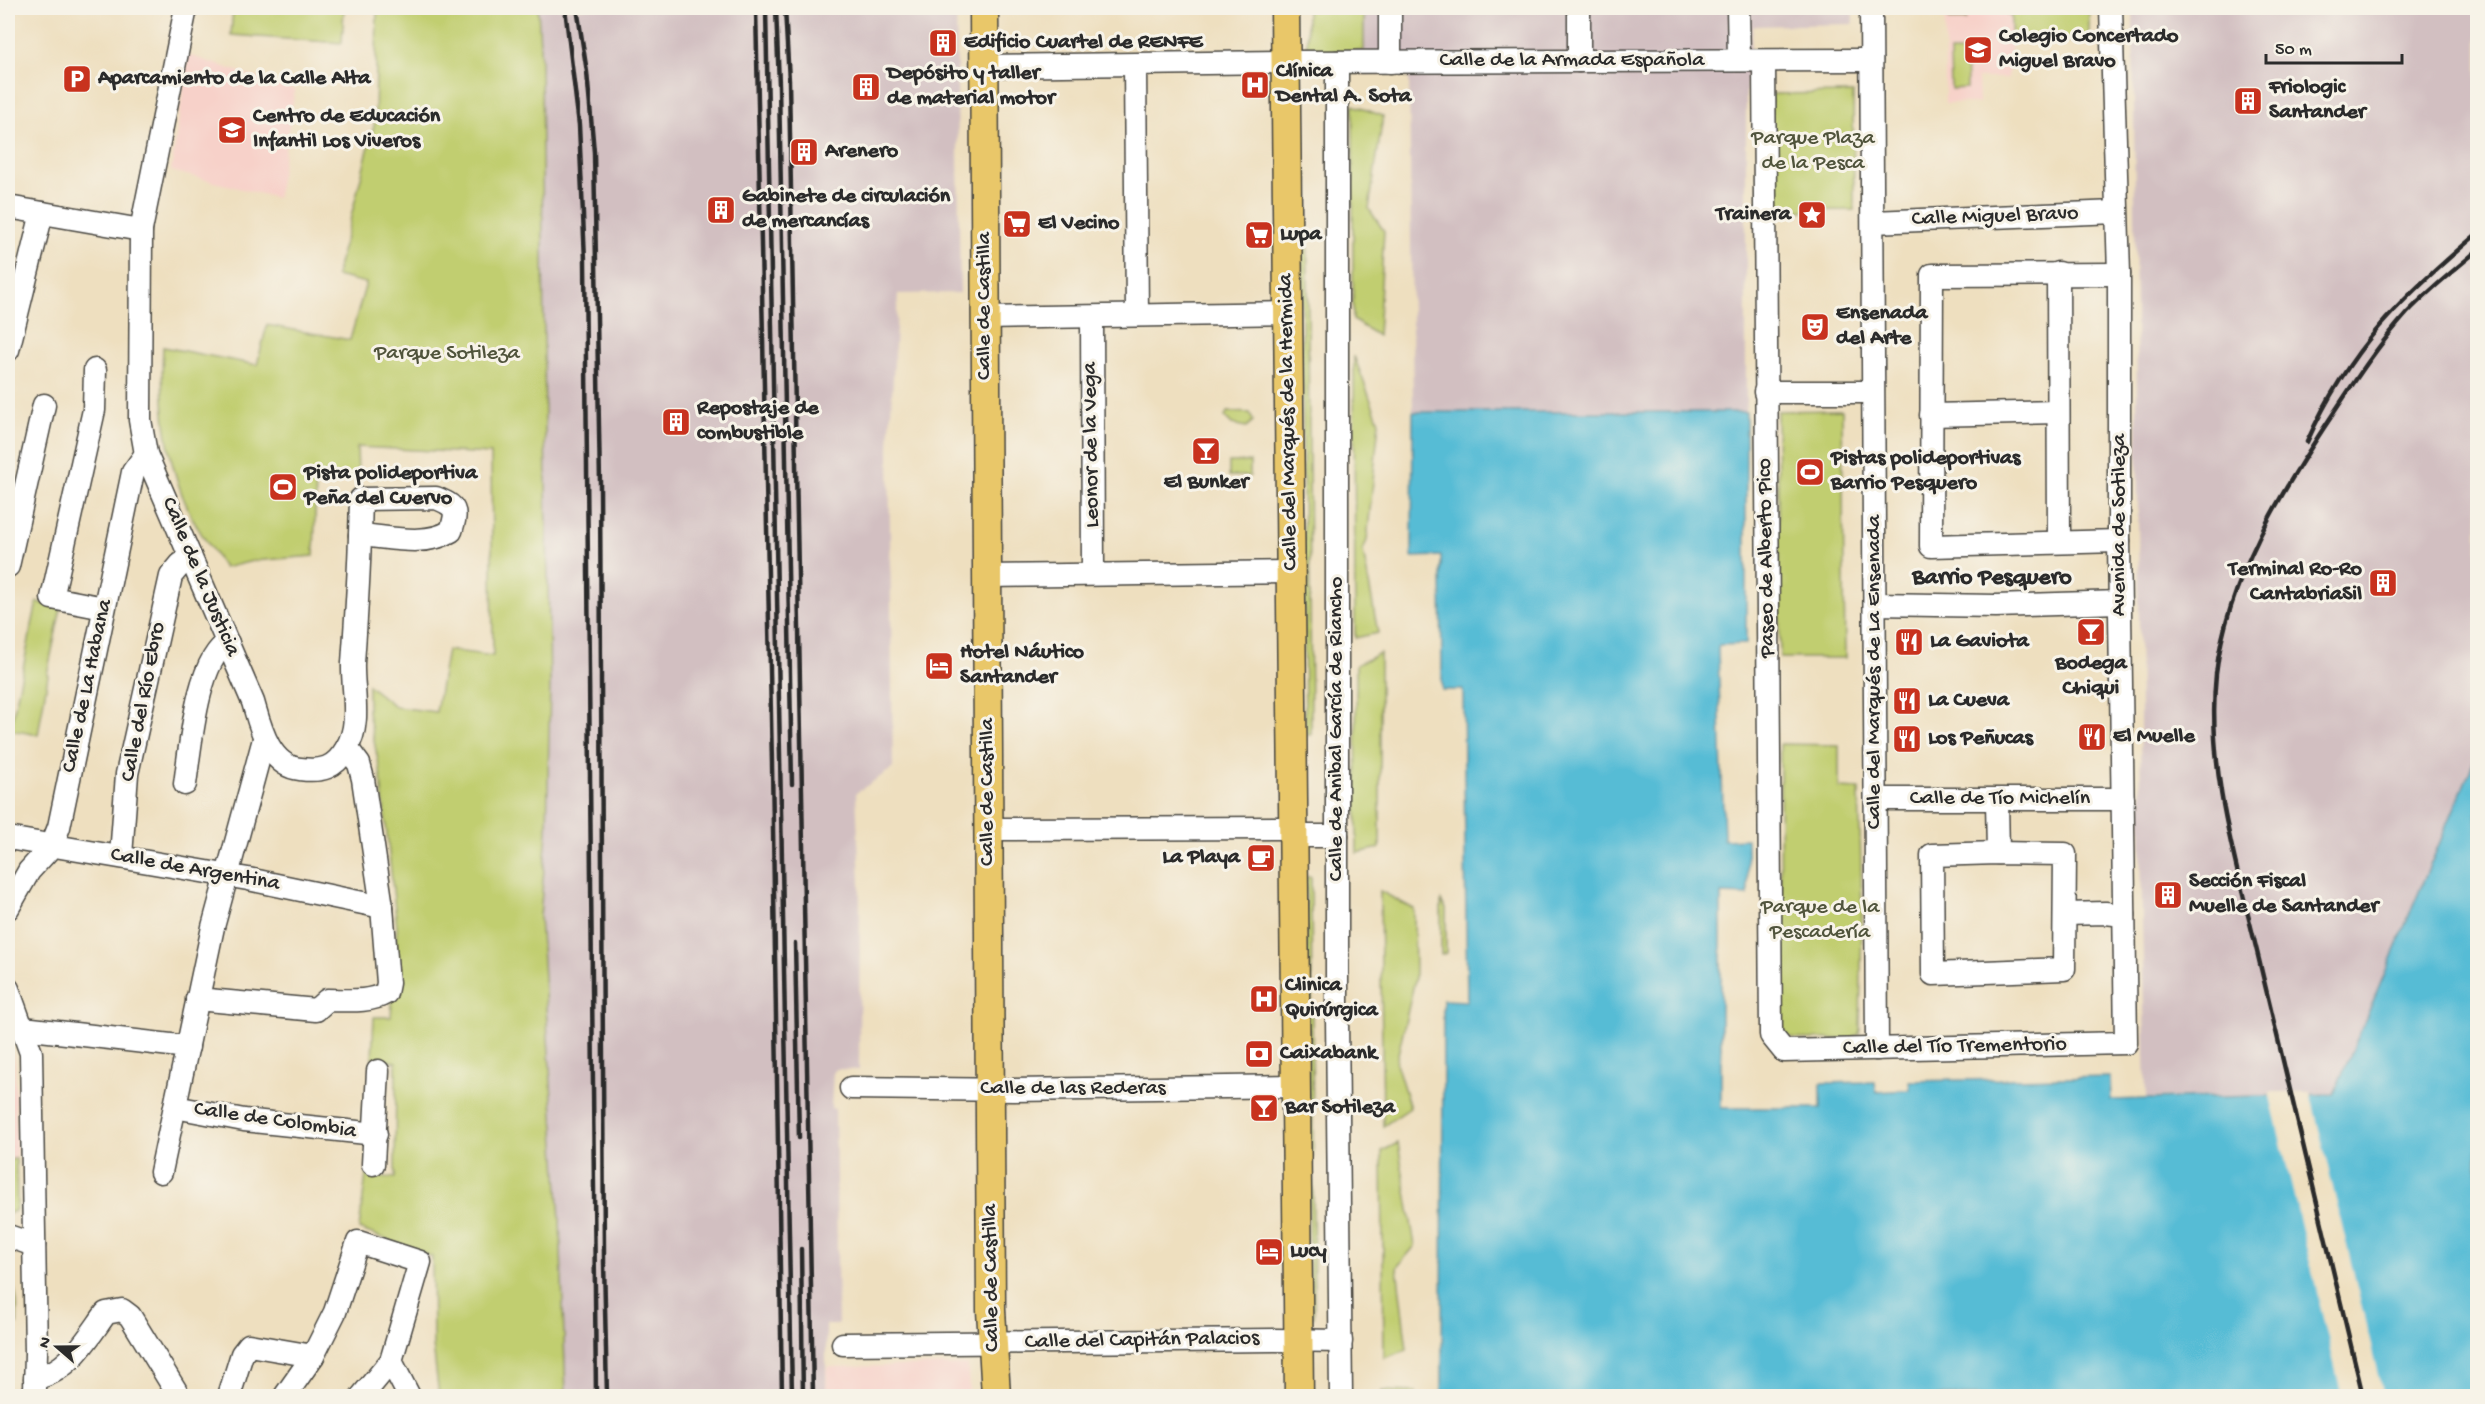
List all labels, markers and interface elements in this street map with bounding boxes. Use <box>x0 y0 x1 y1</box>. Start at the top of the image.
place label: Colegio Concertado Miguel Bravo <box>1998 24 2179 75</box>
building icon: Edificio Cuartel de RENFE <box>927 27 959 59</box>
scale bar <box>2266 27 2402 65</box>
place label: Edificio Cuartel de RENFE <box>964 30 1204 56</box>
school or university icon: Colegio Concertado Miguel Bravo <box>1962 34 1994 66</box>
text: 50 m <box>2275 40 2312 61</box>
street label: Calle de la Armada Española <box>1440 48 1705 74</box>
place label: Clínica Dental A. Sota <box>1274 59 1413 110</box>
place label: Depósito y taller de material motor <box>885 61 1057 112</box>
parking icon: Aparcamiento de la Calle Alta <box>61 63 93 95</box>
place label: Aparcamiento de la Calle Alta <box>97 66 372 92</box>
hospital icon: Clínica Dental A. Sota <box>1239 69 1271 101</box>
building icon: Depósito y taller de material motor <box>850 71 882 103</box>
place label: Friologic Santander <box>2268 75 2368 126</box>
building icon: Friologic Santander <box>2232 85 2264 117</box>
place label: Centro de Educación Infantil Los Viveros <box>252 104 441 155</box>
school or university icon: Centro de Educación Infantil Los Viveros <box>216 114 248 146</box>
park label: Parque Plaza de la Pesca <box>1750 126 1875 177</box>
building icon: Arenero <box>788 136 820 168</box>
place label: Arenero <box>824 139 899 165</box>
place label: Gabinete de circulación de mercancías <box>742 184 951 235</box>
building icon: Gabinete de circulación de mercancías <box>705 194 737 226</box>
place icon: Trainera <box>1796 199 1828 231</box>
street label: Calle Miguel Bravo <box>1911 201 2079 233</box>
place label: Trainera <box>1714 202 1793 228</box>
supermarket icon: El Vecino <box>1001 208 1033 240</box>
place label: El Vecino <box>1038 211 1120 237</box>
supermarket icon: Lupa <box>1243 219 1275 251</box>
place label: Lupa <box>1280 222 1323 248</box>
street label: Calle de Castilla <box>972 231 998 380</box>
street label: Calle del Marqués de la Hermida <box>1273 273 1305 571</box>
place label: Ensenada del Arte <box>1836 301 1929 352</box>
theatre icon: Ensenada del Arte <box>1799 311 1831 343</box>
park label: Parque Sotileza <box>373 341 521 367</box>
street label: Leonor de la Vega <box>1078 361 1106 528</box>
place label: Repostaje de combustible <box>696 396 819 447</box>
building icon: Repostaje de combustible <box>660 406 692 438</box>
street label: Avenida de Sotileza <box>2107 433 2133 616</box>
bar icon: El Bunker <box>1190 435 1222 467</box>
place label: Pistas polideportivas Barrio Pesquero <box>1830 446 2022 497</box>
sports icon: Pistas polideportivas Barrio Pesquero <box>1794 456 1826 488</box>
street label: Paseo de Alberto Pico <box>1752 458 1782 659</box>
place label: Pista polideportiva Peña del Cuervo <box>303 461 479 512</box>
place label: El Bunker <box>1164 470 1251 496</box>
sports icon: Pista polideportiva Peña del Cuervo <box>267 471 299 503</box>
street label: Calle de la Justicia <box>155 493 246 661</box>
street label: Calle del Marqués de La Ensenada <box>1862 514 1888 829</box>
place label: Terminal Ro-Ro CantabriaSil <box>2226 557 2363 608</box>
district label: Barrio Pesquero <box>1911 564 2072 593</box>
building icon: Terminal Ro-Ro CantabriaSil <box>2367 567 2399 599</box>
street label: Calle de Anibal García de Riancho <box>1324 577 1350 881</box>
street label: Calle de La Habana <box>57 596 119 775</box>
bar icon: Bodega Chiqui <box>2075 616 2107 648</box>
street label: Calle del Río Ebro <box>116 620 172 784</box>
restaurant icon: La Gaviota <box>1893 626 1925 658</box>
place label: La Gaviota <box>1930 629 2030 655</box>
place label: Hotel Náutico Santander <box>960 640 1084 691</box>
hotel icon: Hotel Náutico Santander <box>923 650 955 682</box>
place label: Bodega Chiqui <box>2054 651 2129 702</box>
restaurant icon: La Cueva <box>1891 685 1923 717</box>
place label: La Cueva <box>1928 688 2011 714</box>
street label: Calle de Castilla <box>975 717 1001 866</box>
restaurant icon: El Muelle <box>2076 721 2108 753</box>
restaurant icon: Los Peñucas <box>1891 723 1923 755</box>
place label: El Muelle <box>2113 724 2195 750</box>
place label: Los Peñucas <box>1928 726 2035 752</box>
street label: Calle de Tío Michelín <box>1910 786 2091 812</box>
street label: Calle de Argentina <box>108 842 282 898</box>
cafe icon: La Playa <box>1245 842 1277 874</box>
place label: La Playa <box>1162 845 1242 871</box>
place label: Sección Fiscal Muelle de Santander <box>2189 869 2380 920</box>
building icon: Sección Fiscal Muelle de Santander <box>2152 879 2184 911</box>
park label: Parque de la Pescadería <box>1760 895 1880 946</box>
place label: Clinica Quirúrgica <box>1284 973 1380 1024</box>
hospital icon: Clinica Quirúrgica <box>1248 983 1280 1015</box>
street label: Calle del Tío Trementorio <box>1843 1032 2067 1062</box>
bank icon: Caixabank <box>1243 1038 1275 1070</box>
place label: Caixabank <box>1279 1041 1379 1067</box>
street label: Calle de las Rederas <box>980 1076 1167 1102</box>
bar icon: Bar Sotileza <box>1248 1092 1280 1124</box>
place label: Bar Sotileza <box>1284 1095 1397 1121</box>
street label: Calle de Colombia <box>192 1097 359 1145</box>
street label: Calle de Castilla <box>978 1203 1006 1352</box>
hotel icon: Lucy <box>1253 1236 1285 1268</box>
place label: Lucy <box>1290 1239 1327 1265</box>
north arrow <box>27 1317 87 1377</box>
street label: Calle del Capitán Palacios <box>1025 1326 1260 1356</box>
text: N <box>35 1334 57 1351</box>

